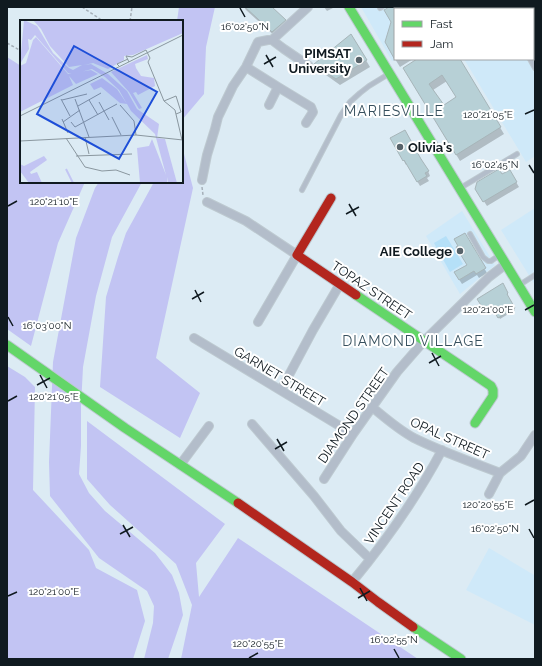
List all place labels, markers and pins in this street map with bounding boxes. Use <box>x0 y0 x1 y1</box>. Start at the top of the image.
place label: PIMSAT University <box>289 46 351 76</box>
marker: PIMSAT University <box>354 55 364 65</box>
place label: Olivia's <box>408 140 453 155</box>
marker: Olivia's <box>395 142 405 152</box>
place label: AIE College <box>380 244 452 259</box>
marker: AIE College <box>455 246 465 256</box>

